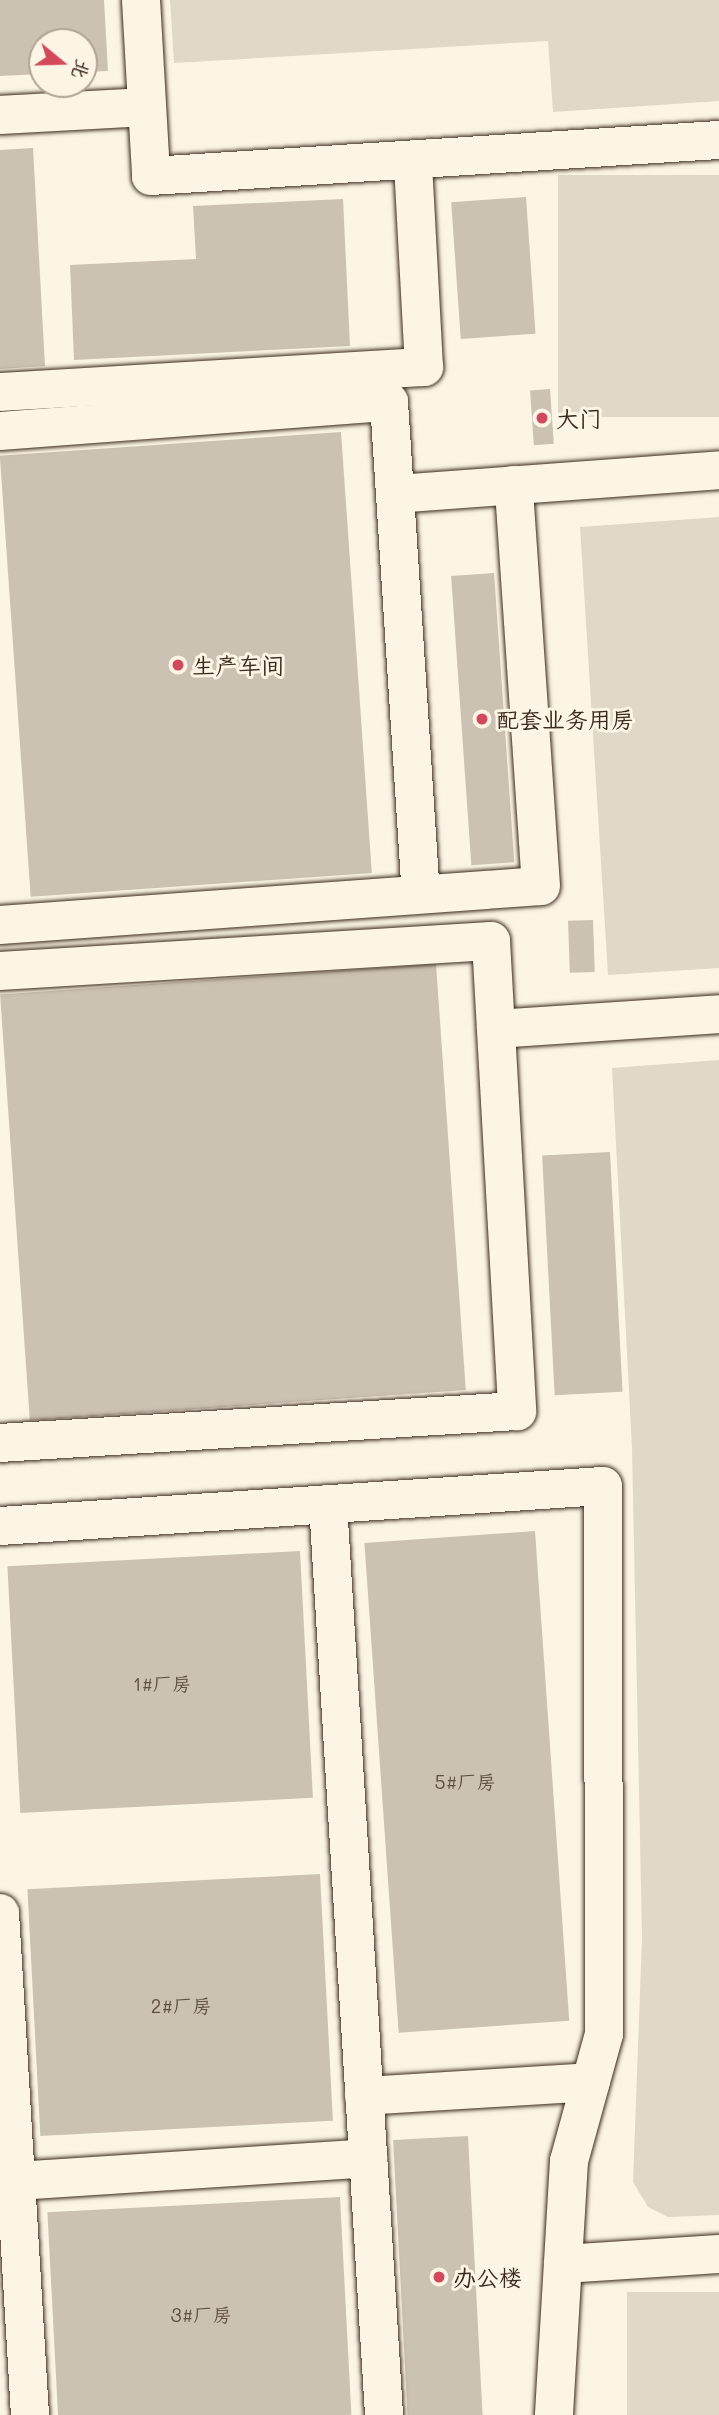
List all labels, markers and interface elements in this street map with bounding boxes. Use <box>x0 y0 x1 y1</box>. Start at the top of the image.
north arrow <box>28 28 98 98</box>
text: 北 <box>67 56 96 82</box>
place label: 大门 <box>556 404 602 432</box>
marker: 大门 <box>534 410 550 426</box>
place label: 生产车间 <box>192 651 284 679</box>
marker: 生产车间 <box>170 657 186 673</box>
place label: 配套业务用房 <box>496 705 634 733</box>
marker: 配套业务用房 <box>474 711 490 727</box>
house number: 1#厂房 <box>133 1673 191 1695</box>
house number: 5#厂房 <box>435 1771 495 1793</box>
house number: 2#厂房 <box>151 1995 211 2017</box>
place label: 办公楼 <box>453 2263 522 2291</box>
marker: 办公楼 <box>431 2269 447 2285</box>
house number: 3#厂房 <box>171 2304 231 2326</box>

